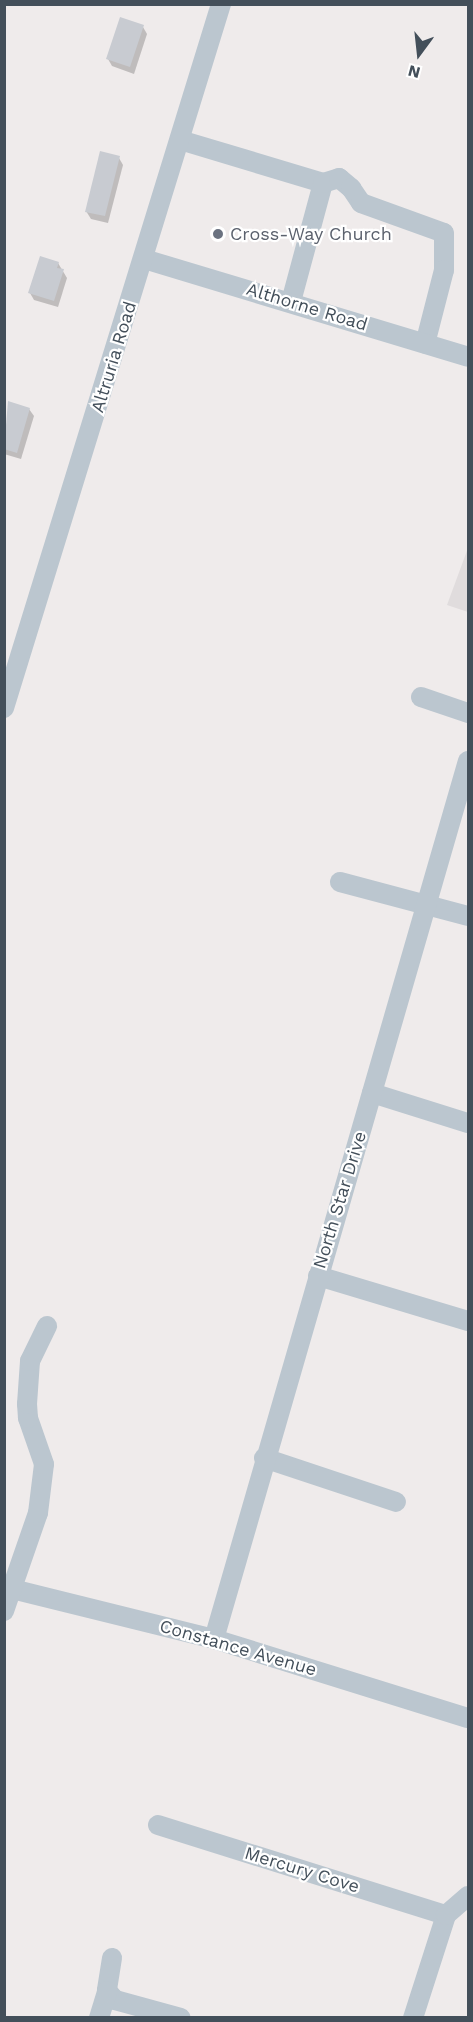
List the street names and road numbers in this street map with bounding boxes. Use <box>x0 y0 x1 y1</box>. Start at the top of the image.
street label: Althorne Road <box>244 278 370 336</box>
street label: Altruria Road <box>87 299 141 415</box>
street label: North Star Drive <box>309 1128 371 1272</box>
street label: Constance Avenue <box>157 1615 319 1681</box>
street label: Mercury Cove <box>242 1842 362 1898</box>

